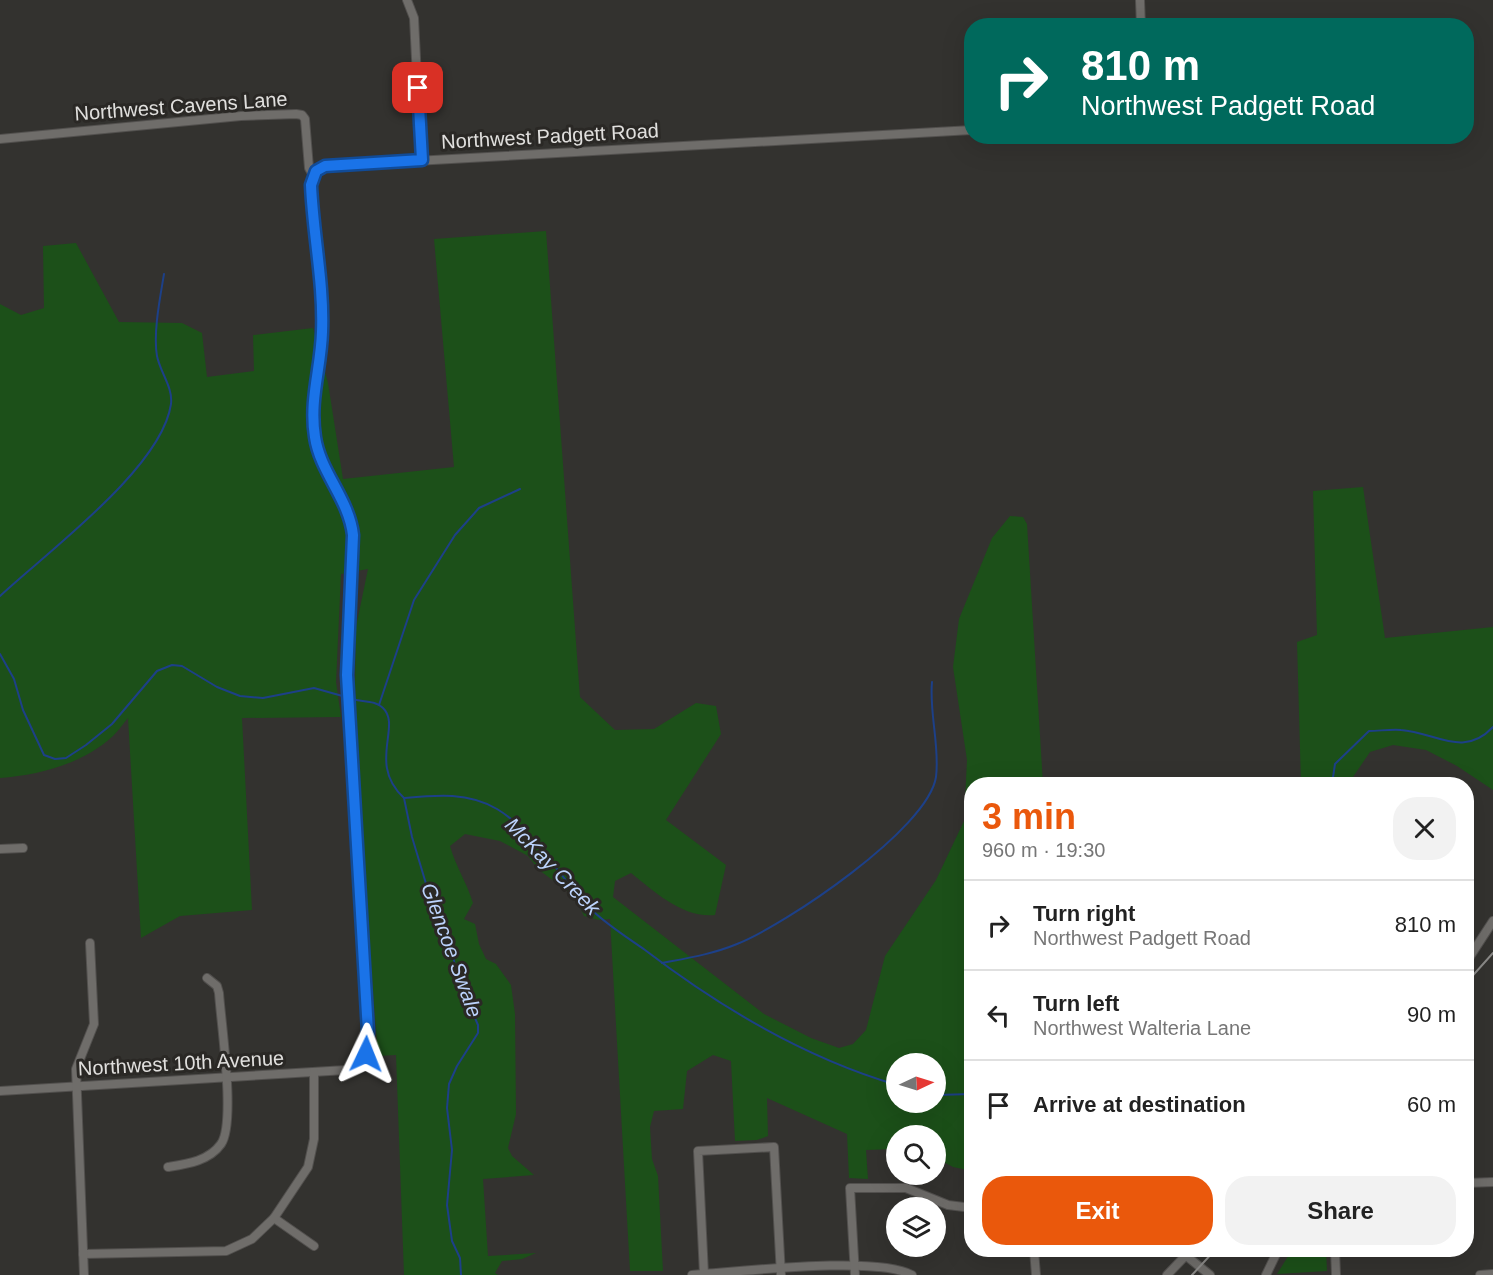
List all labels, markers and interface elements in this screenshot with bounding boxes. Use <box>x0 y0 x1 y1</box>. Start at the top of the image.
icon: right <box>982 42 1060 120</box>
text: 810 m <box>1081 42 1200 89</box>
pin <box>392 62 443 113</box>
icon: arrive <box>401 71 434 104</box>
street label: Northwest Cavens Lane <box>74 88 288 124</box>
text: Northwest Padgett Road <box>1081 91 1375 121</box>
street label: Northwest Padgett Road <box>441 119 659 153</box>
text: 3 min <box>982 796 1076 837</box>
button: close <box>1393 797 1456 860</box>
water label: McKay Creek <box>501 813 606 920</box>
text: 960 m · 19:30 <box>982 839 1105 861</box>
water label: Glencoe Swale <box>417 880 487 1020</box>
text: Turn right <box>1033 901 1135 926</box>
icon: right <box>982 909 1015 942</box>
text: 810 m <box>1395 912 1456 937</box>
text: Northwest Padgett Road <box>1033 927 1251 949</box>
text: Turn left <box>1033 991 1119 1016</box>
icon: left <box>982 999 1015 1032</box>
text: 90 m <box>1407 1002 1456 1027</box>
text: Northwest Walteria Lane <box>1033 1017 1251 1039</box>
position arrow <box>334 1022 398 1086</box>
street label: Northwest 10th Avenue <box>77 1047 285 1079</box>
north arrow <box>886 1053 946 1113</box>
map controls <box>886 1053 946 1257</box>
icon: arrive <box>982 1089 1015 1122</box>
text: Arrive at destination <box>1033 1092 1246 1117</box>
text: 60 m <box>1407 1092 1456 1117</box>
button: search <box>886 1125 946 1185</box>
button: Exit <box>982 1176 1213 1245</box>
button: Share <box>1225 1176 1456 1245</box>
button: layers <box>886 1197 946 1257</box>

